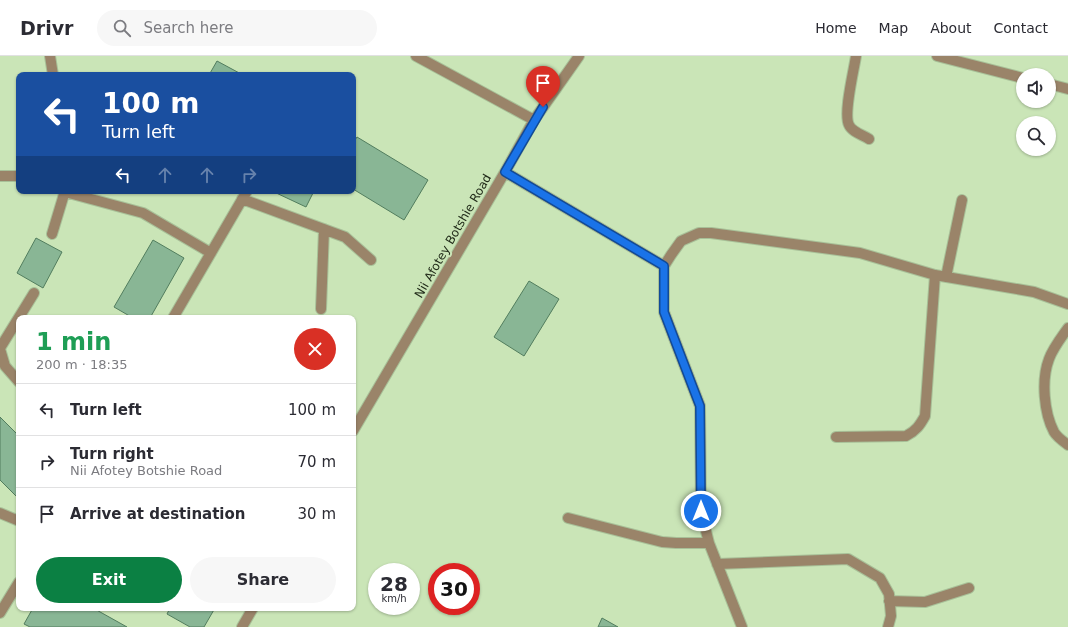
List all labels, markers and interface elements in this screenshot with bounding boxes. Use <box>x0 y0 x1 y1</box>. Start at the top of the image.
search box <box>97 10 377 46</box>
text: Drivr <box>20 17 73 39</box>
icon: search <box>111 17 133 39</box>
text: Search here <box>143 19 234 37</box>
text: Home <box>815 20 857 36</box>
text: Map <box>879 20 908 36</box>
text: About <box>930 20 972 36</box>
text: Contact <box>994 20 1048 36</box>
pin <box>526 66 560 107</box>
map controls <box>1016 68 1056 156</box>
button: sound <box>1016 68 1056 108</box>
icon: arrive <box>532 72 554 94</box>
text: 100 m <box>102 87 199 120</box>
icon: left <box>36 88 88 140</box>
button: search <box>1016 116 1056 156</box>
text: Turn left <box>102 121 175 142</box>
icon: left <box>112 164 134 186</box>
icon: ahead <box>154 164 176 186</box>
icon: ahead <box>196 164 218 186</box>
icon: right <box>238 164 260 186</box>
street label: Nii Afotey Botshie Road <box>412 172 494 300</box>
text: 1 min <box>36 328 111 356</box>
button: close <box>294 328 336 370</box>
text: 200 m · 18:35 <box>36 357 127 372</box>
icon: left <box>36 399 58 421</box>
text: Turn left <box>70 401 142 419</box>
text: 100 m <box>288 401 336 419</box>
text: Turn right <box>70 445 154 463</box>
icon: right <box>36 451 58 473</box>
text: 70 m <box>298 453 336 471</box>
text: Nii Afotey Botshie Road <box>70 463 222 478</box>
position arrow <box>680 490 722 532</box>
icon: arrive <box>36 503 58 525</box>
text: Arrive at destination <box>70 505 245 523</box>
text: 30 m <box>298 505 336 523</box>
button: Exit <box>36 557 182 603</box>
button: Share <box>190 557 336 603</box>
speed limit sign: 30 <box>428 563 480 615</box>
text: 28 <box>380 572 408 596</box>
text: km/h <box>381 593 407 604</box>

